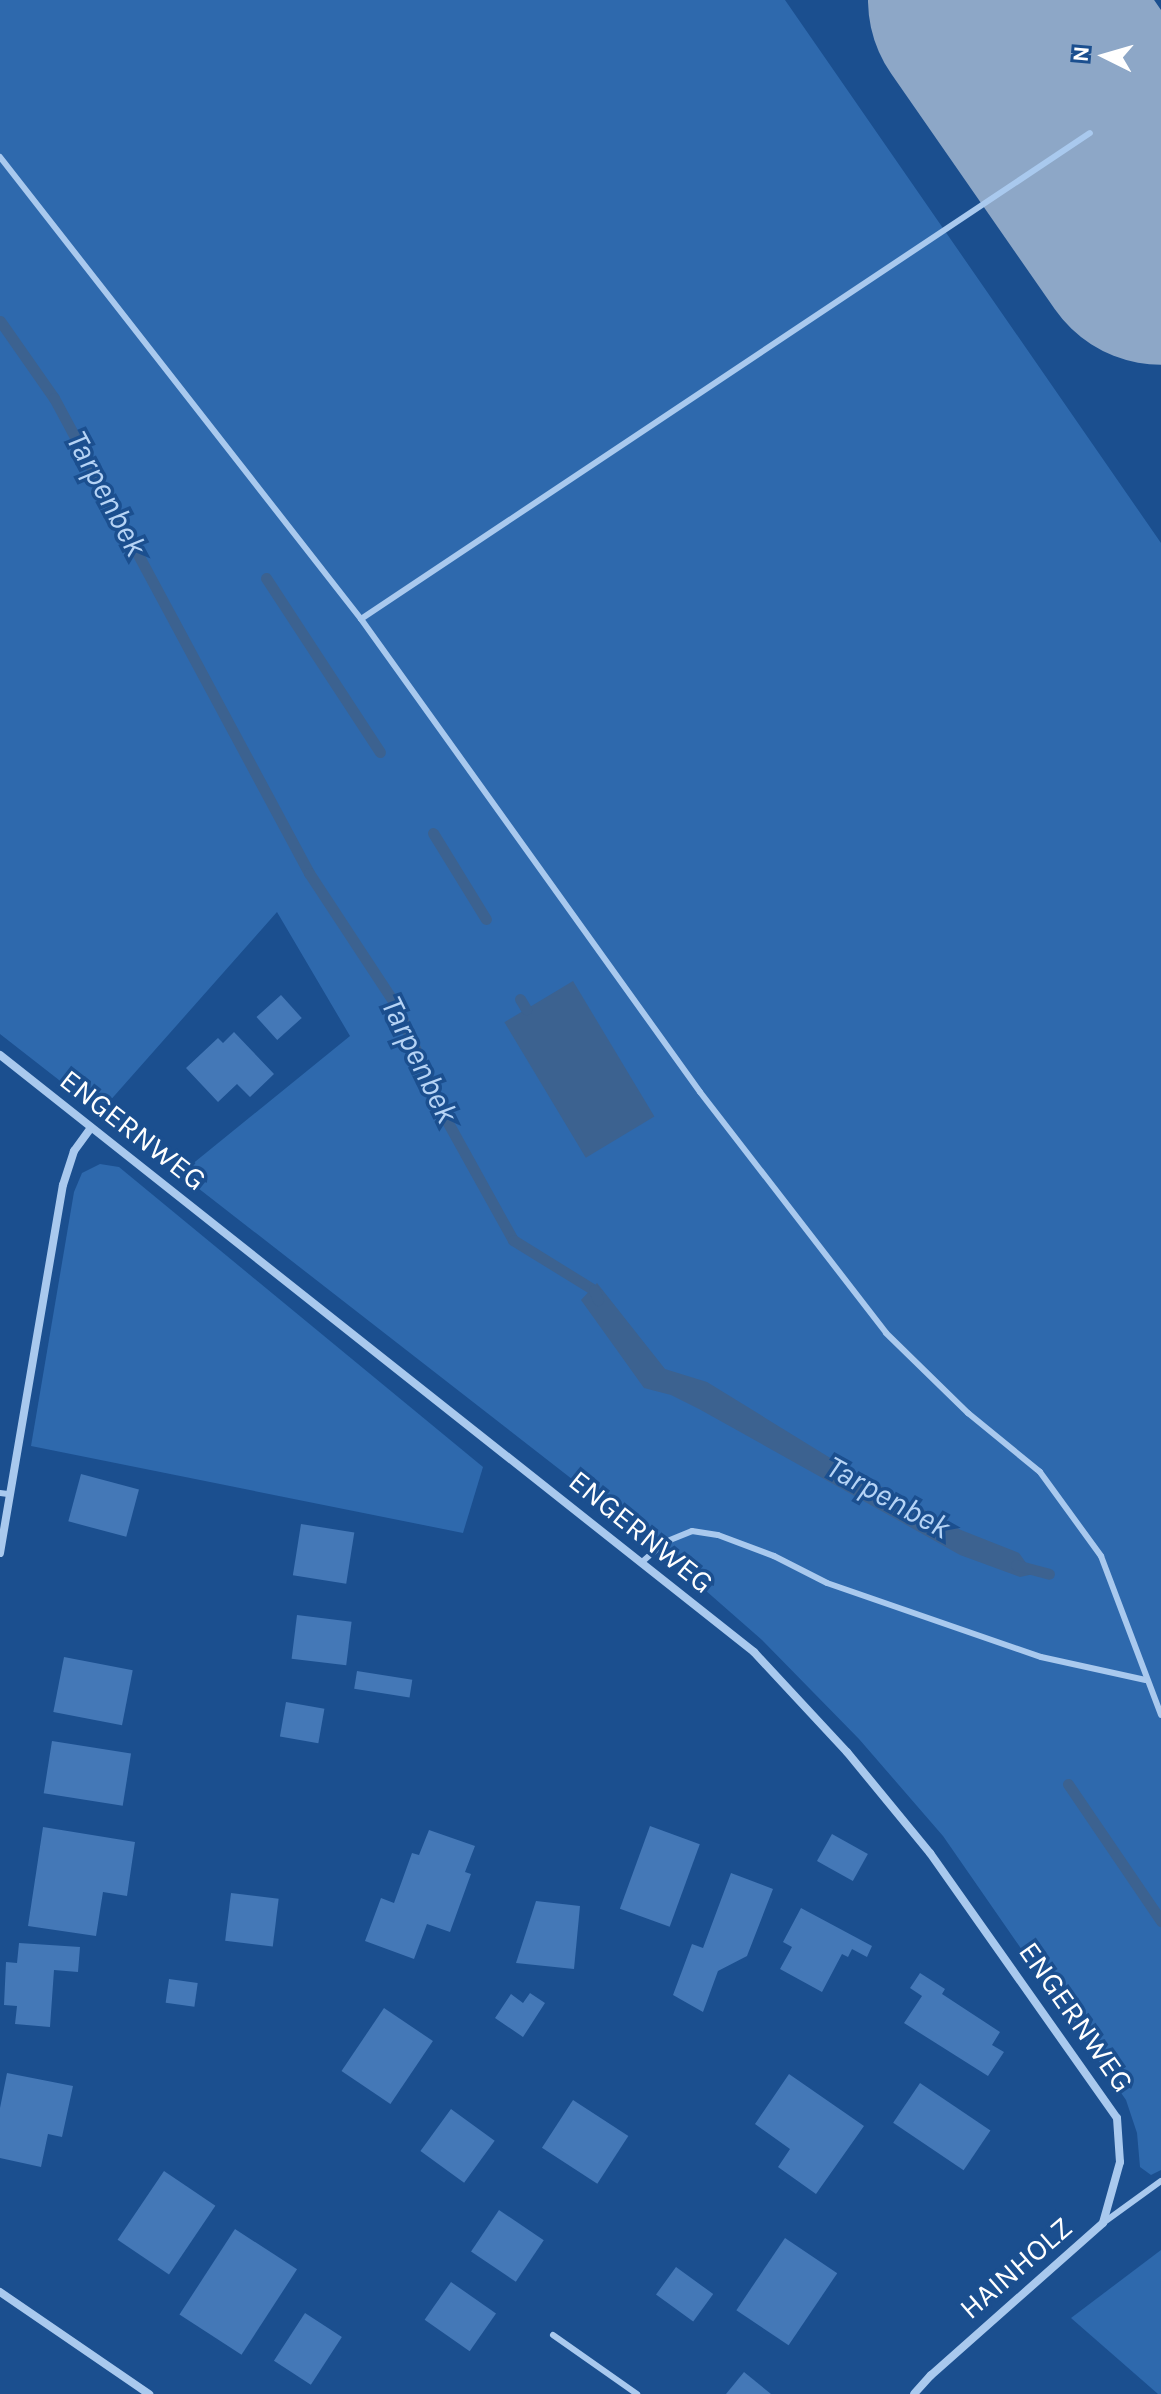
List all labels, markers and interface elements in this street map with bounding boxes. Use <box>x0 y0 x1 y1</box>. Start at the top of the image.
north arrow <box>1065 16 1145 96</box>
text: N <box>1067 45 1095 63</box>
water label: Tarpenbek <box>57 425 155 563</box>
water label: Tarpenbek <box>372 990 466 1130</box>
street label: ENGERNWEG <box>53 1062 213 1198</box>
water label: Tarpenbek <box>819 1448 957 1548</box>
street label: ENGERNWEG <box>561 1463 721 1601</box>
street label: ENGERNWEG <box>1011 1935 1141 2099</box>
street label: HAINHOLZ <box>952 2209 1080 2327</box>

